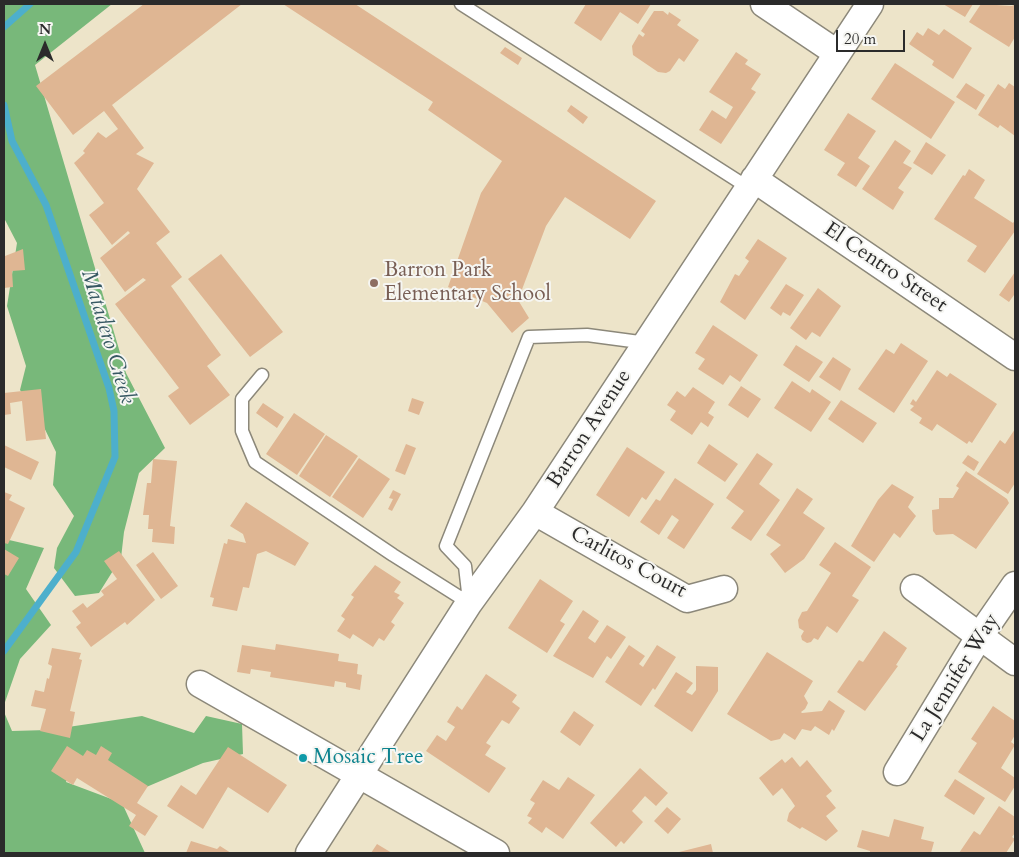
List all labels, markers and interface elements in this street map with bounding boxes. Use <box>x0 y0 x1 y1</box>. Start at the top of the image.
north arrow <box>20 20 70 70</box>
text: N <box>39 20 51 39</box>
scale bar <box>839 20 908 52</box>
text: 20 m <box>844 29 876 49</box>
street label: El Centro Street <box>819 217 951 319</box>
place label: Barron Park Elementary School <box>384 258 551 308</box>
water label: Matadero Creek <box>74 267 140 407</box>
marker: Barron Park Elementary School <box>368 277 380 289</box>
street label: Barron Avenue <box>542 365 638 493</box>
street label: Carlitos Court <box>566 522 690 604</box>
street label: La Jennifer Way <box>907 609 1005 747</box>
place label: Mosaic Tree <box>313 745 423 771</box>
marker: Mosaic Tree <box>297 752 309 764</box>

